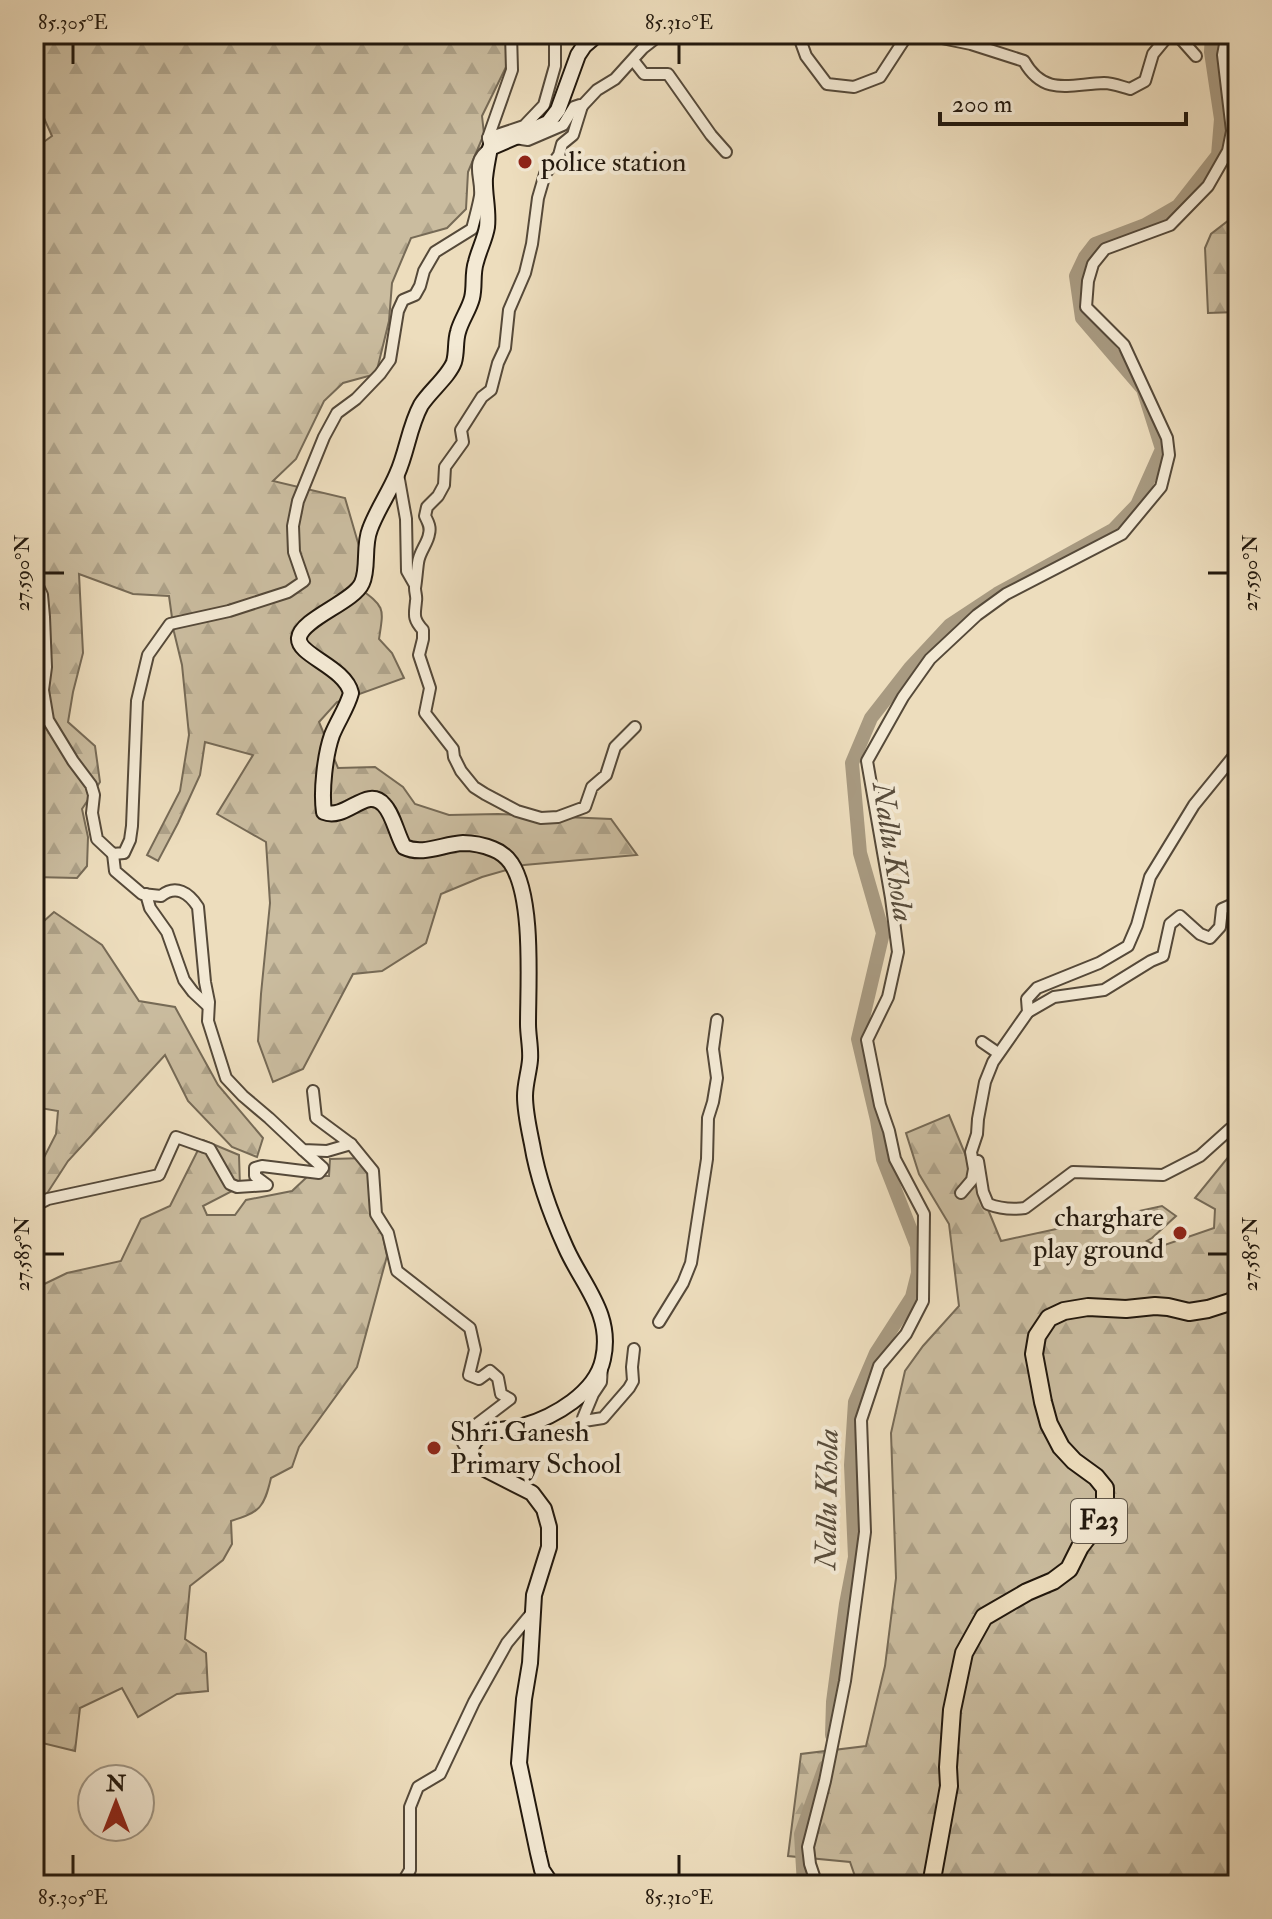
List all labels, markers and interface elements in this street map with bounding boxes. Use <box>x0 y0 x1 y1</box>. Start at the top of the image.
text: 85.305°E <box>38 10 108 35</box>
text: 85.310°E <box>645 10 713 35</box>
scale bar <box>940 76 1186 126</box>
text: 200 m <box>952 89 1013 120</box>
place label: police station <box>540 145 686 180</box>
marker: police station <box>516 153 534 171</box>
text: 27.590°N <box>10 535 35 611</box>
text: 27.590°N <box>1238 535 1263 611</box>
water label: Nallu Khola <box>863 778 922 924</box>
place label: charghare play ground <box>1032 1200 1164 1267</box>
text: 27.585°N <box>10 1217 35 1291</box>
text: 27.585°N <box>1238 1217 1263 1291</box>
marker: charghare play ground <box>1171 1224 1189 1242</box>
place label: Shri Ganesh Primary School <box>450 1415 621 1482</box>
water label: Nallu Khola <box>807 1428 847 1572</box>
marker: Shri Ganesh Primary School <box>425 1439 443 1457</box>
road number: F23 <box>1071 1499 1127 1543</box>
north arrow <box>76 1763 156 1843</box>
text: N <box>105 1770 126 1798</box>
text: 85.305°E <box>38 1885 108 1910</box>
text: 85.310°E <box>645 1885 713 1910</box>

